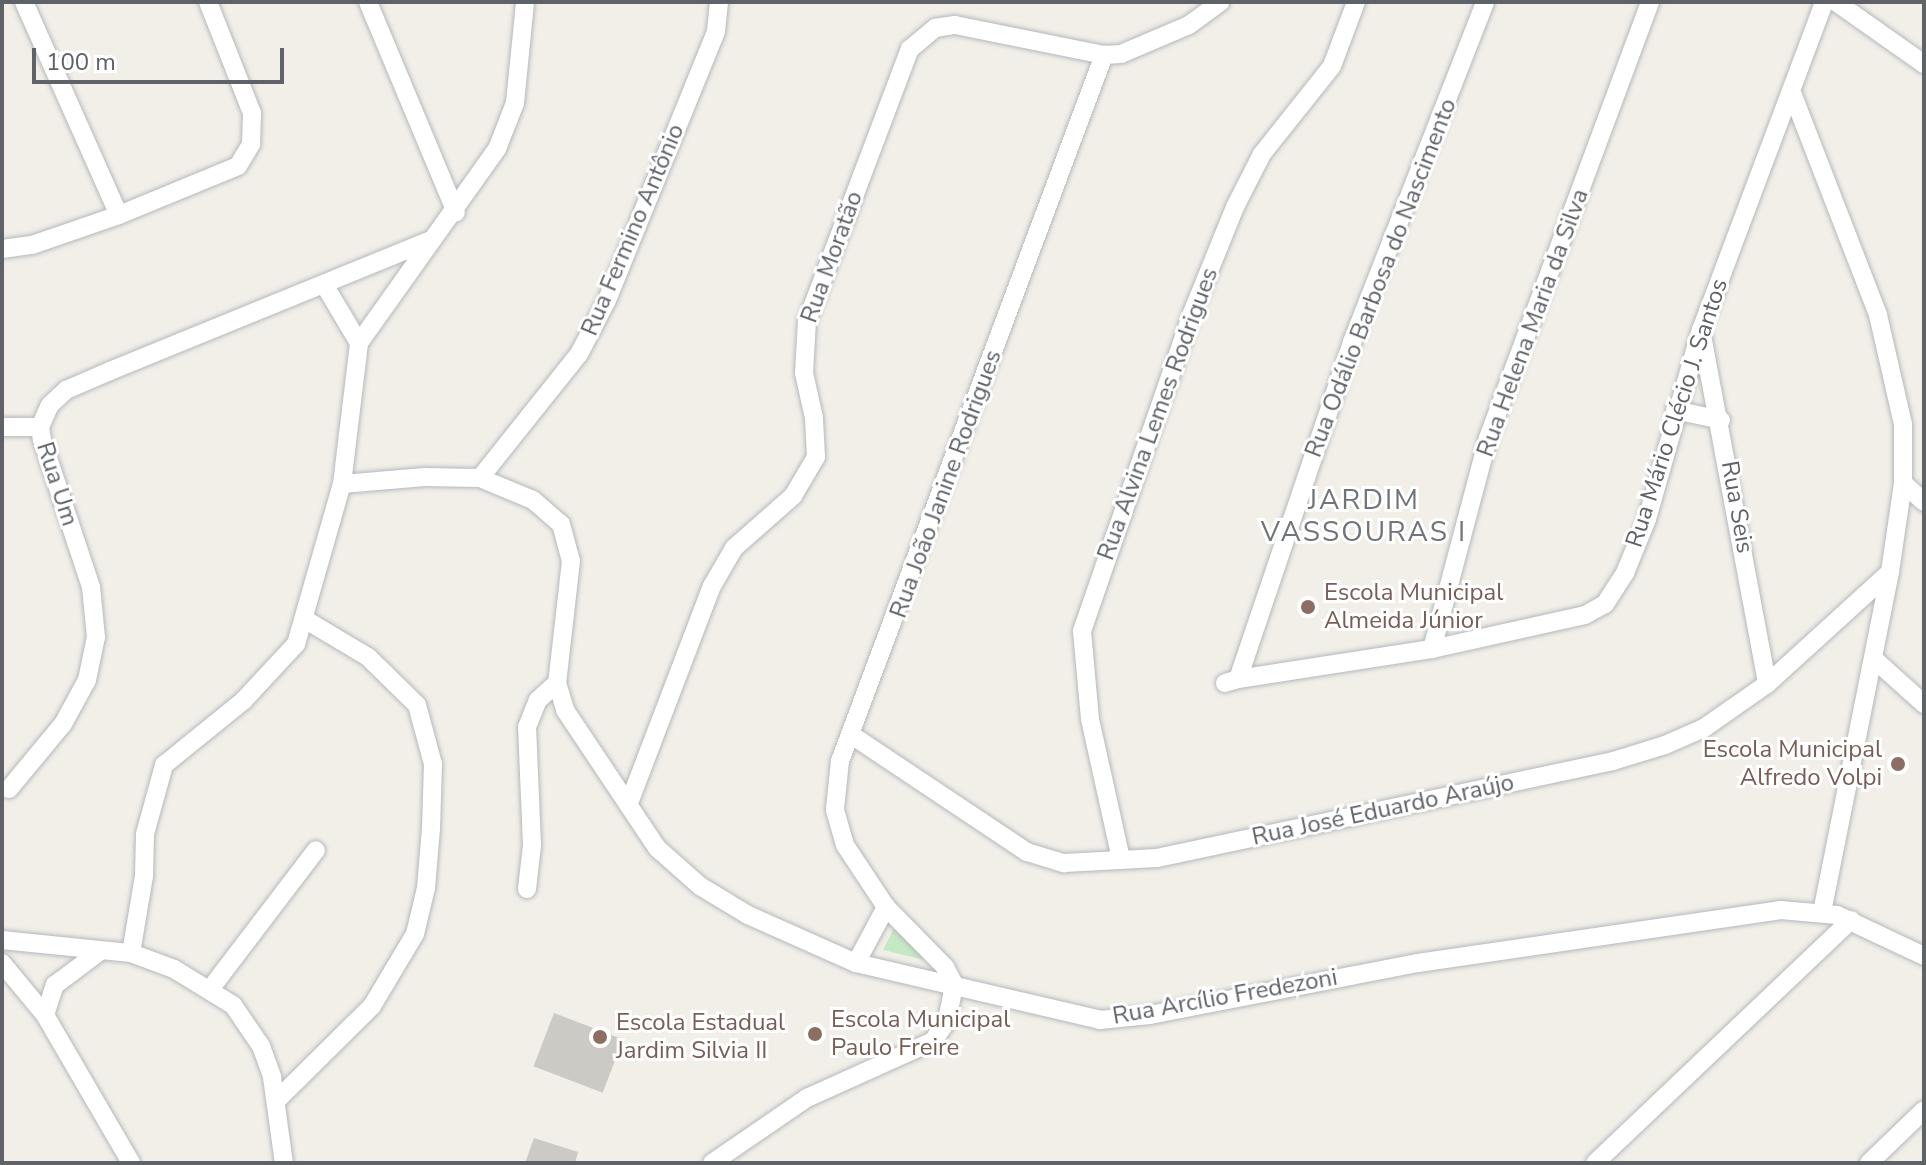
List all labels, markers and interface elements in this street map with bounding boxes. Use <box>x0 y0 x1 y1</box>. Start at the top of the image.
scale bar <box>36 32 288 82</box>
text: 100 m <box>46 46 116 78</box>
street label: Rua Odálio Barbosa do Nascimento <box>1299 95 1463 461</box>
street label: Rua Fermino Antônio <box>575 120 691 340</box>
street label: Rua Helena Maria da Silva <box>1471 185 1595 461</box>
street label: Rua Moratão <box>795 187 869 327</box>
street label: Rua Alvina Lemes Rodrigues <box>1092 264 1224 564</box>
street label: Rua Mário Clécio J. Santos <box>1620 275 1734 551</box>
street label: Rua João Janine Rodrigues <box>884 346 1008 622</box>
street label: Rua Um <box>30 438 84 530</box>
street label: Rua Seis <box>1715 459 1759 555</box>
district label: JARDIM VASSOURAS I <box>1261 483 1467 549</box>
place label: Escola Municipal Almeida Júnior <box>1324 579 1503 635</box>
marker: Escola Municipal Almeida Júnior <box>1299 598 1317 616</box>
place label: Escola Municipal Alfredo Volpi <box>1703 736 1882 792</box>
marker: Escola Municipal Alfredo Volpi <box>1889 755 1907 773</box>
street label: Rua José Eduardo Araújo <box>1249 768 1517 852</box>
street label: Rua Arcílio Fredezoni <box>1110 963 1340 1031</box>
place label: Escola Municipal Paulo Freire <box>831 1006 1010 1062</box>
place label: Escola Estadual Jardim Silvia II <box>616 1009 785 1065</box>
marker: Escola Municipal Paulo Freire <box>806 1025 824 1043</box>
marker: Escola Estadual Jardim Silvia II <box>591 1028 609 1046</box>

